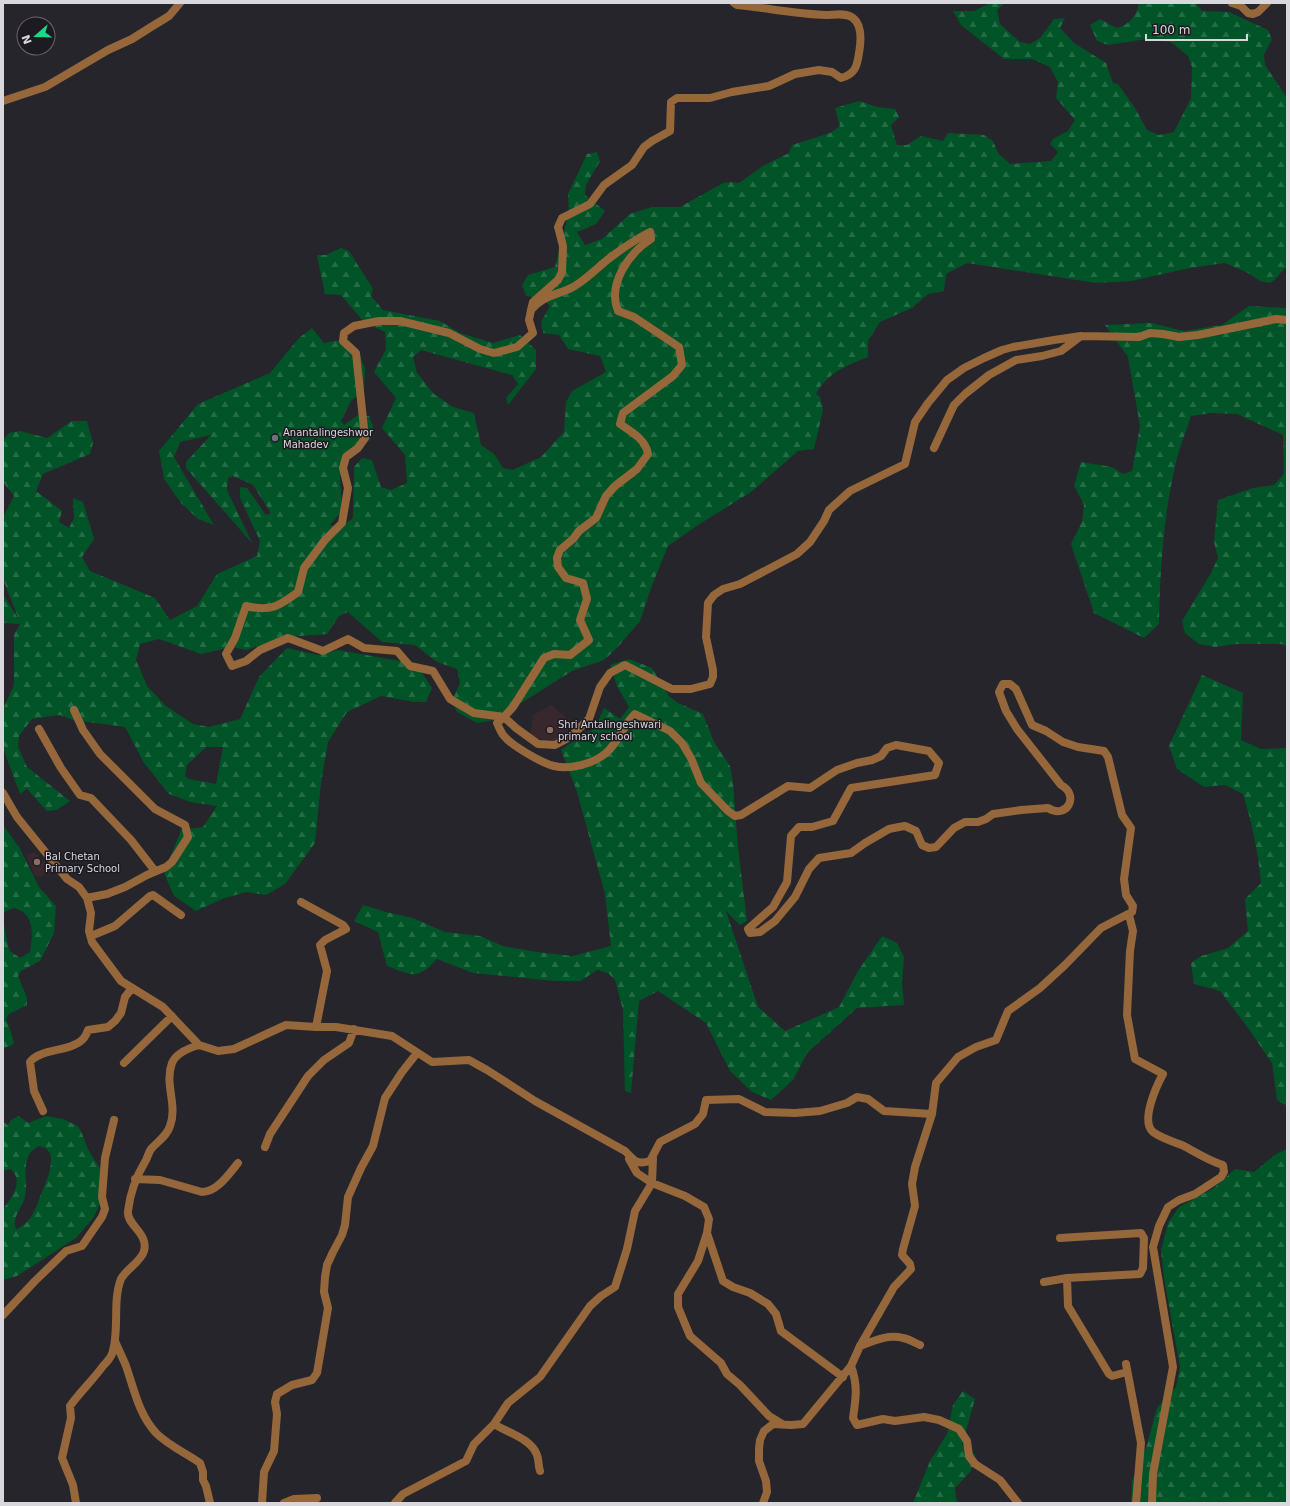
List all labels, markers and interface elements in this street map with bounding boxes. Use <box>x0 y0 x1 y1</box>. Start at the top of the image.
north arrow <box>16 16 56 56</box>
scale bar <box>1146 16 1247 42</box>
text: 100 m <box>1152 23 1190 37</box>
text: N <box>19 33 35 46</box>
place label: Anantalingeshwor Mahadev <box>283 427 374 450</box>
marker: Anantalingeshwor Mahadev <box>270 433 280 443</box>
place label: Shri Antalingeshwari primary school <box>558 719 661 742</box>
marker: Shri Antalingeshwari primary school <box>545 725 555 735</box>
place label: Bal Chetan Primary School <box>45 851 120 874</box>
marker: Bal Chetan Primary School <box>32 857 42 867</box>

